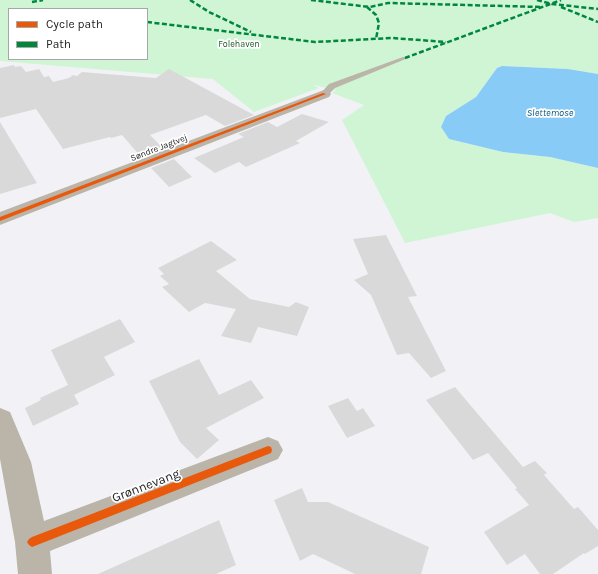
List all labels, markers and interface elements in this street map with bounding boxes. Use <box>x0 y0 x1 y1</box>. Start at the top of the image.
legend <box>8 8 148 60</box>
text: Cycle path <box>46 17 103 31</box>
text: Path <box>46 37 71 51</box>
park label: Folehaven <box>218 39 260 49</box>
water label: Slettemose <box>527 107 573 119</box>
street label: Søndre Jagtvej <box>129 132 189 164</box>
street label: Grønnevang <box>110 466 182 506</box>

